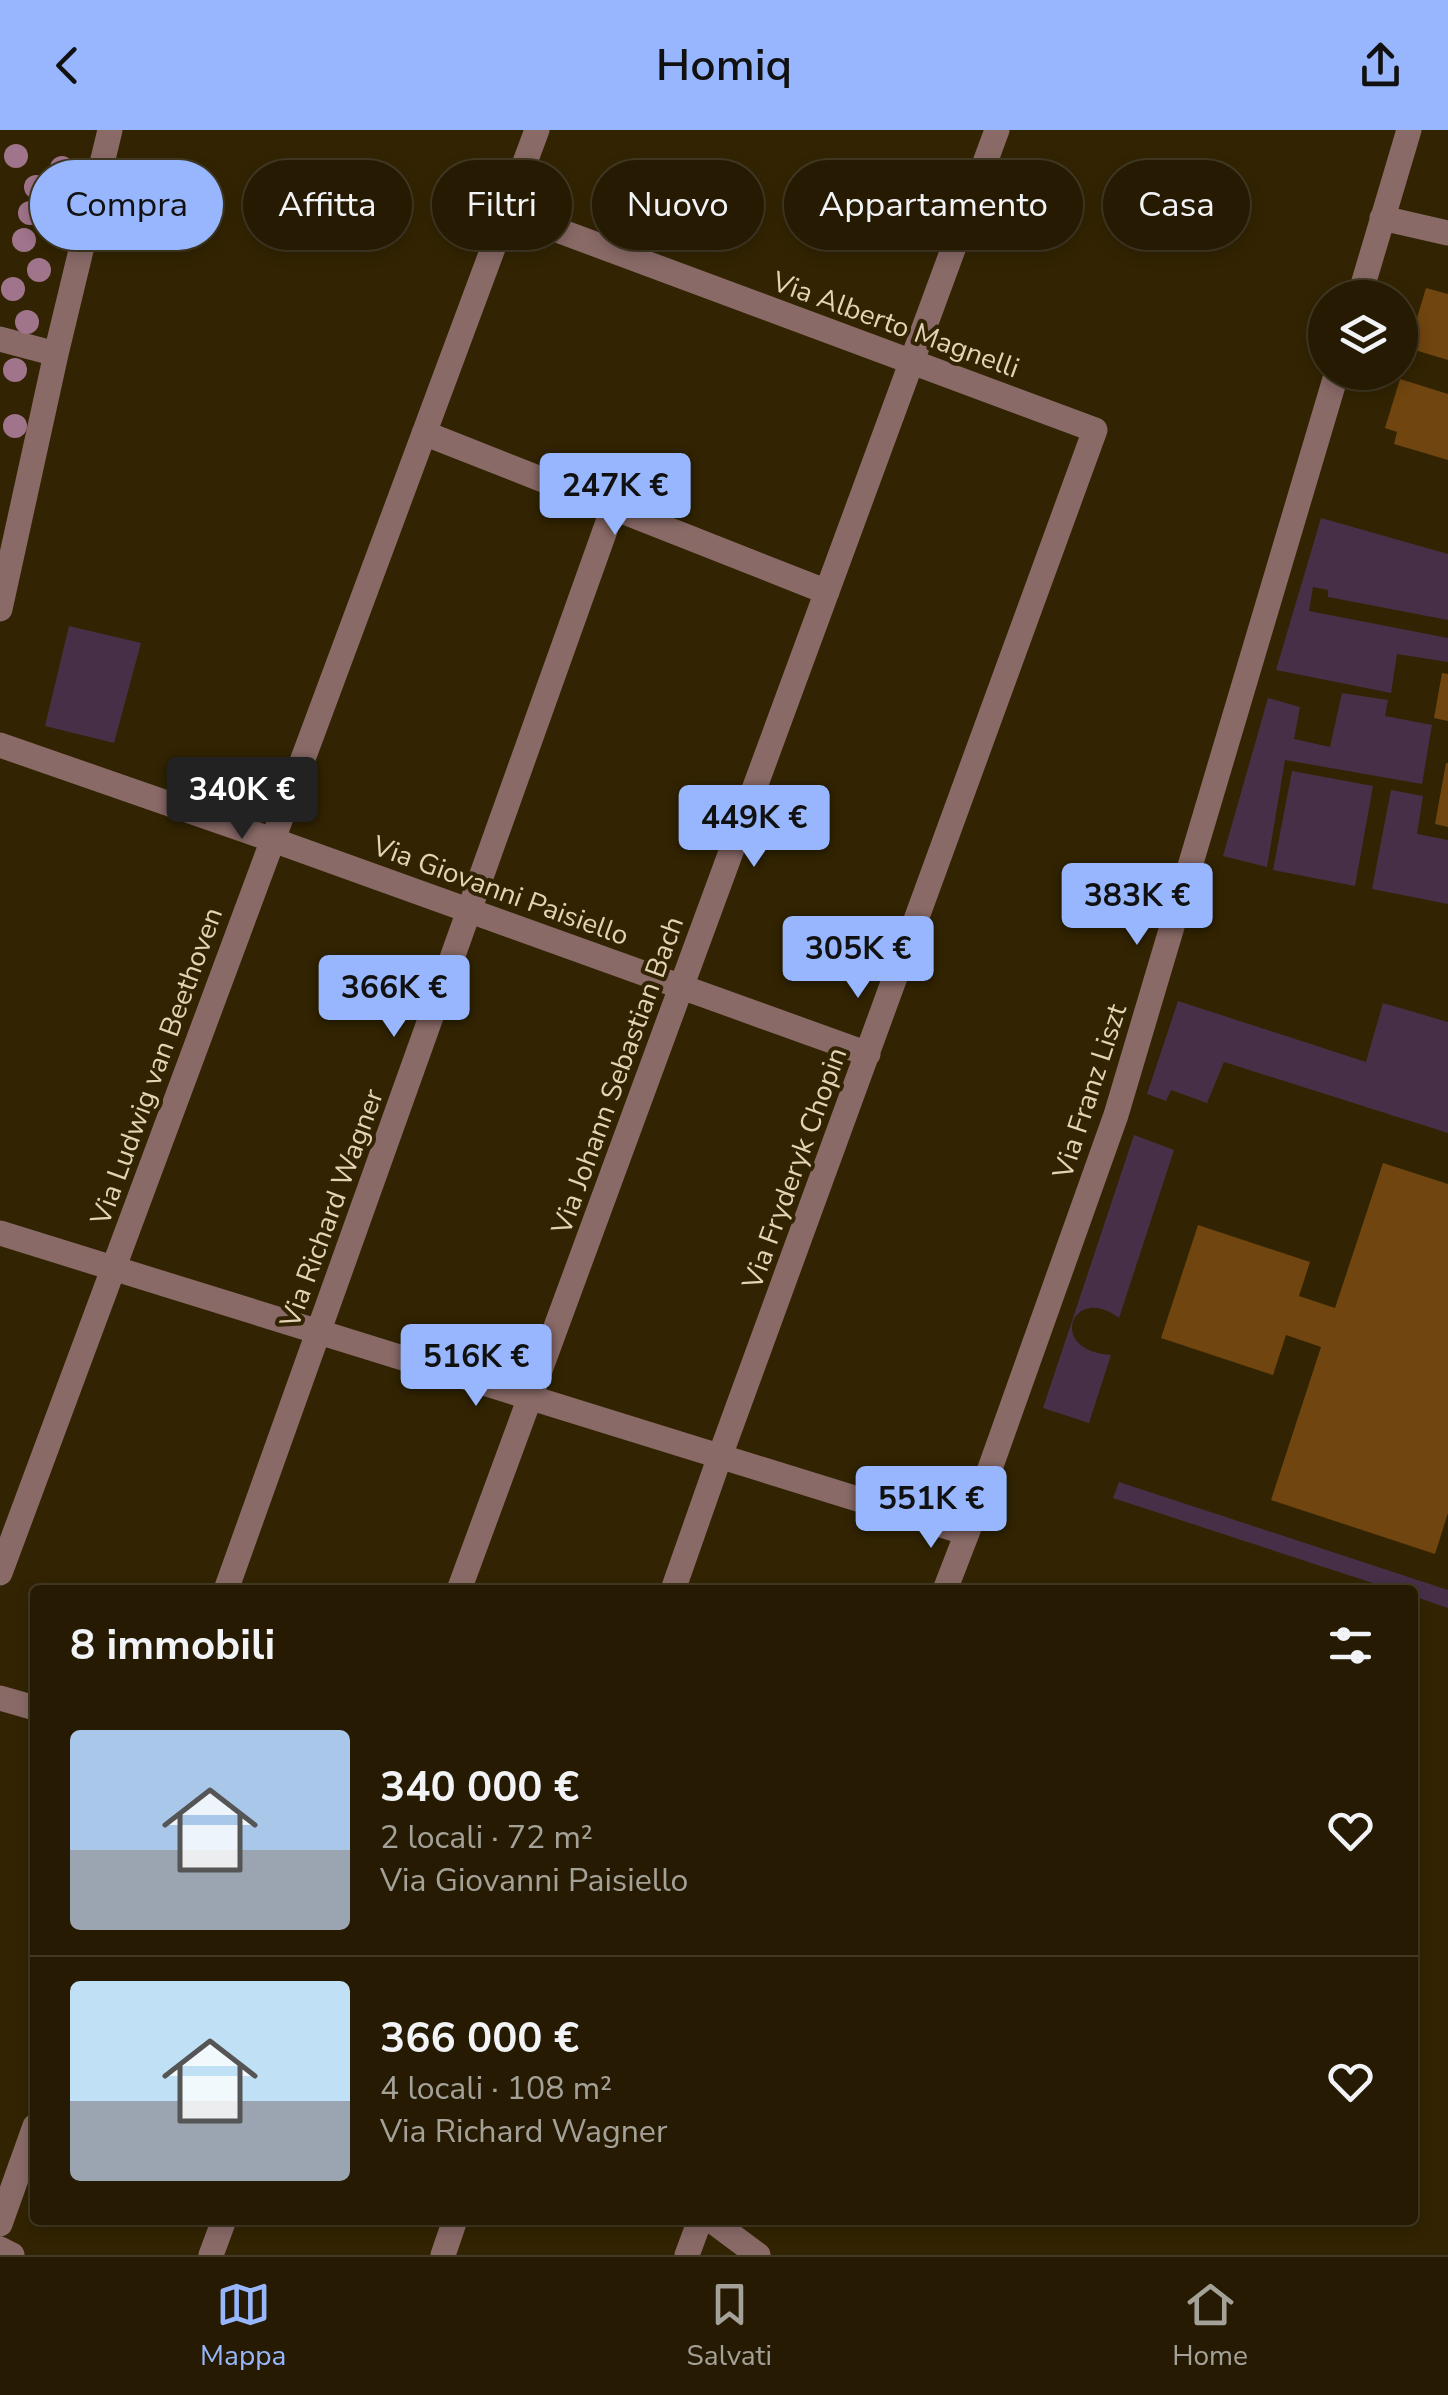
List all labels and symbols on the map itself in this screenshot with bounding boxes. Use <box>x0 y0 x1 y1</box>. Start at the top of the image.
street label: Via Alberto Magnelli <box>766 262 1024 387</box>
pin: 247K € <box>534 453 696 538</box>
pin: 340K € <box>161 757 323 842</box>
pin: 449K € <box>673 785 835 870</box>
street label: Via Giovanni Paisiello <box>366 827 634 955</box>
pin: 383K € <box>1056 863 1218 948</box>
street label: Via Ludwig van Beethoven <box>81 902 232 1231</box>
street label: Via Johann Sebastian Bach <box>542 911 693 1241</box>
pin: 305K € <box>777 916 939 1001</box>
pin: 366K € <box>313 955 475 1040</box>
street label: Via Franz Liszt <box>1044 999 1136 1184</box>
street label: Via Fryderyk Chopin <box>733 1042 856 1295</box>
street label: Via Richard Wagner <box>271 1084 393 1334</box>
pin: 516K € <box>395 1324 557 1409</box>
pin: 551K € <box>850 1466 1012 1551</box>

